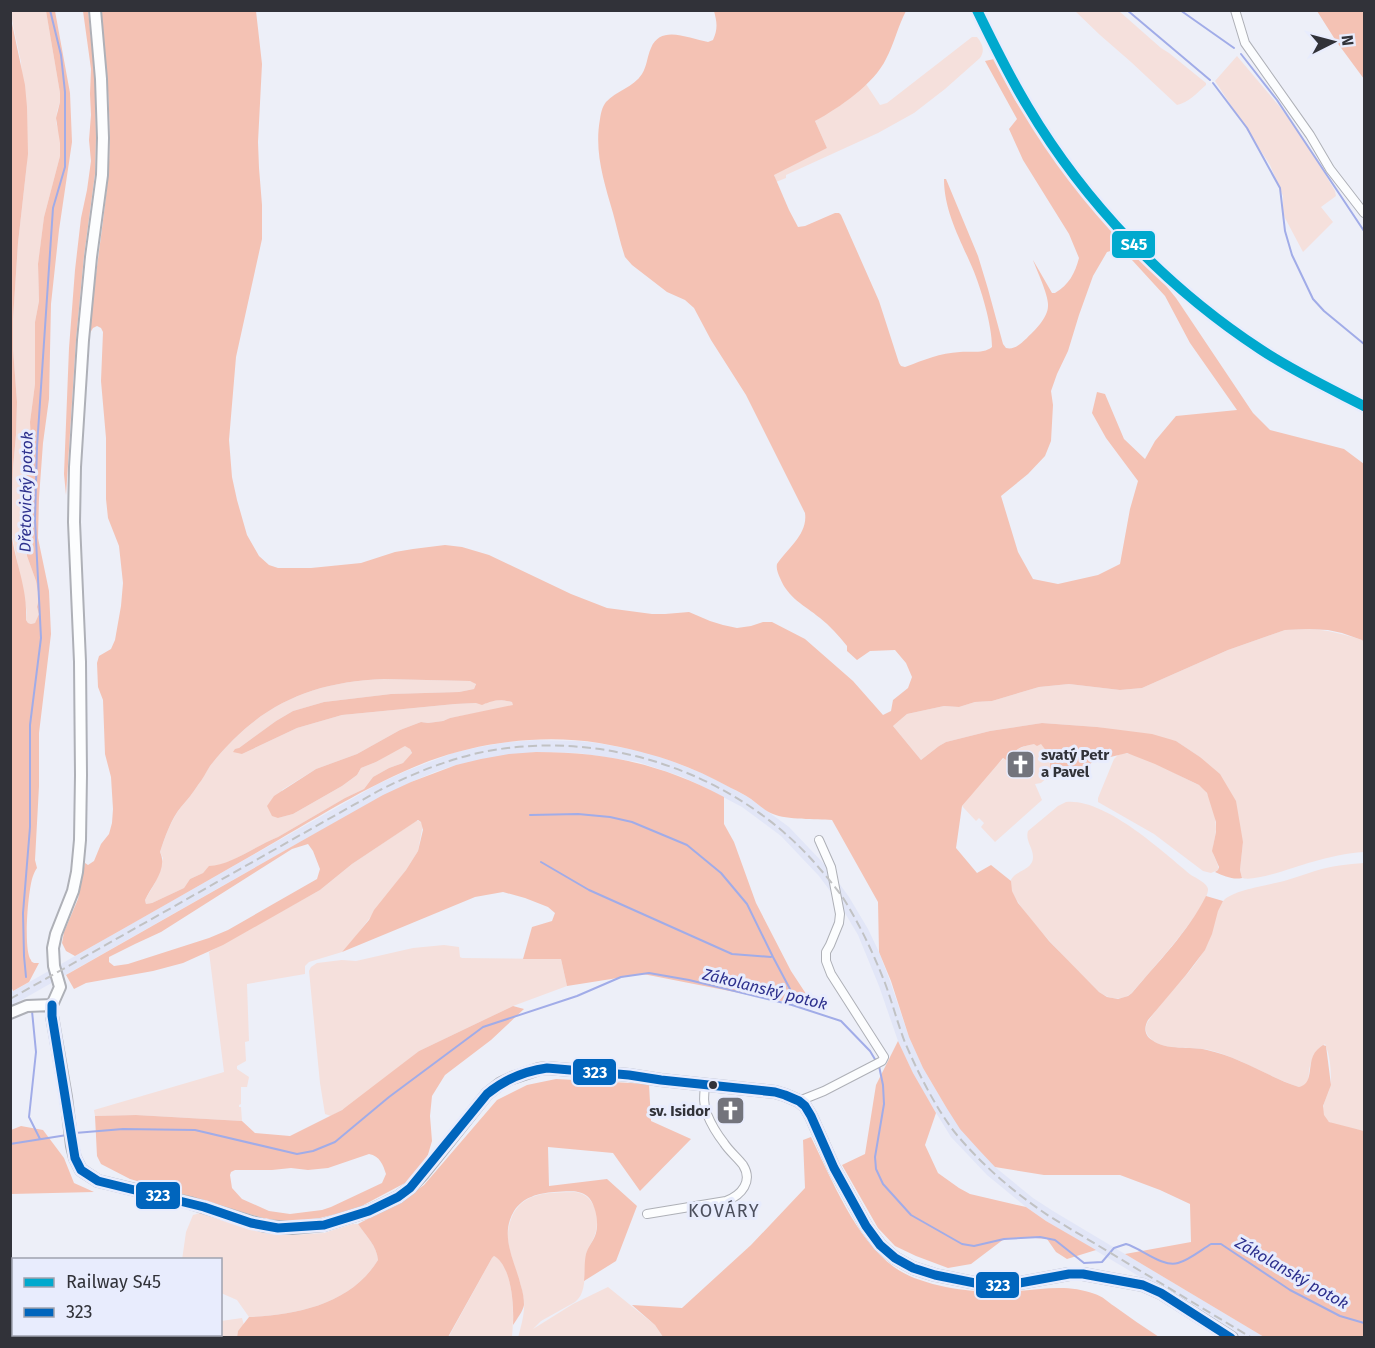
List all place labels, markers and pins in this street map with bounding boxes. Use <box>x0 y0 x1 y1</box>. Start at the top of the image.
place label: svatý Petr a Pavel <box>1041 746 1110 781</box>
church icon: svatý Petr a Pavel <box>1004 748 1036 780</box>
unlabelled marker <box>707 1079 719 1091</box>
church icon: sv. Isidor <box>715 1095 747 1127</box>
place label: sv. Isidor <box>649 1102 711 1120</box>

